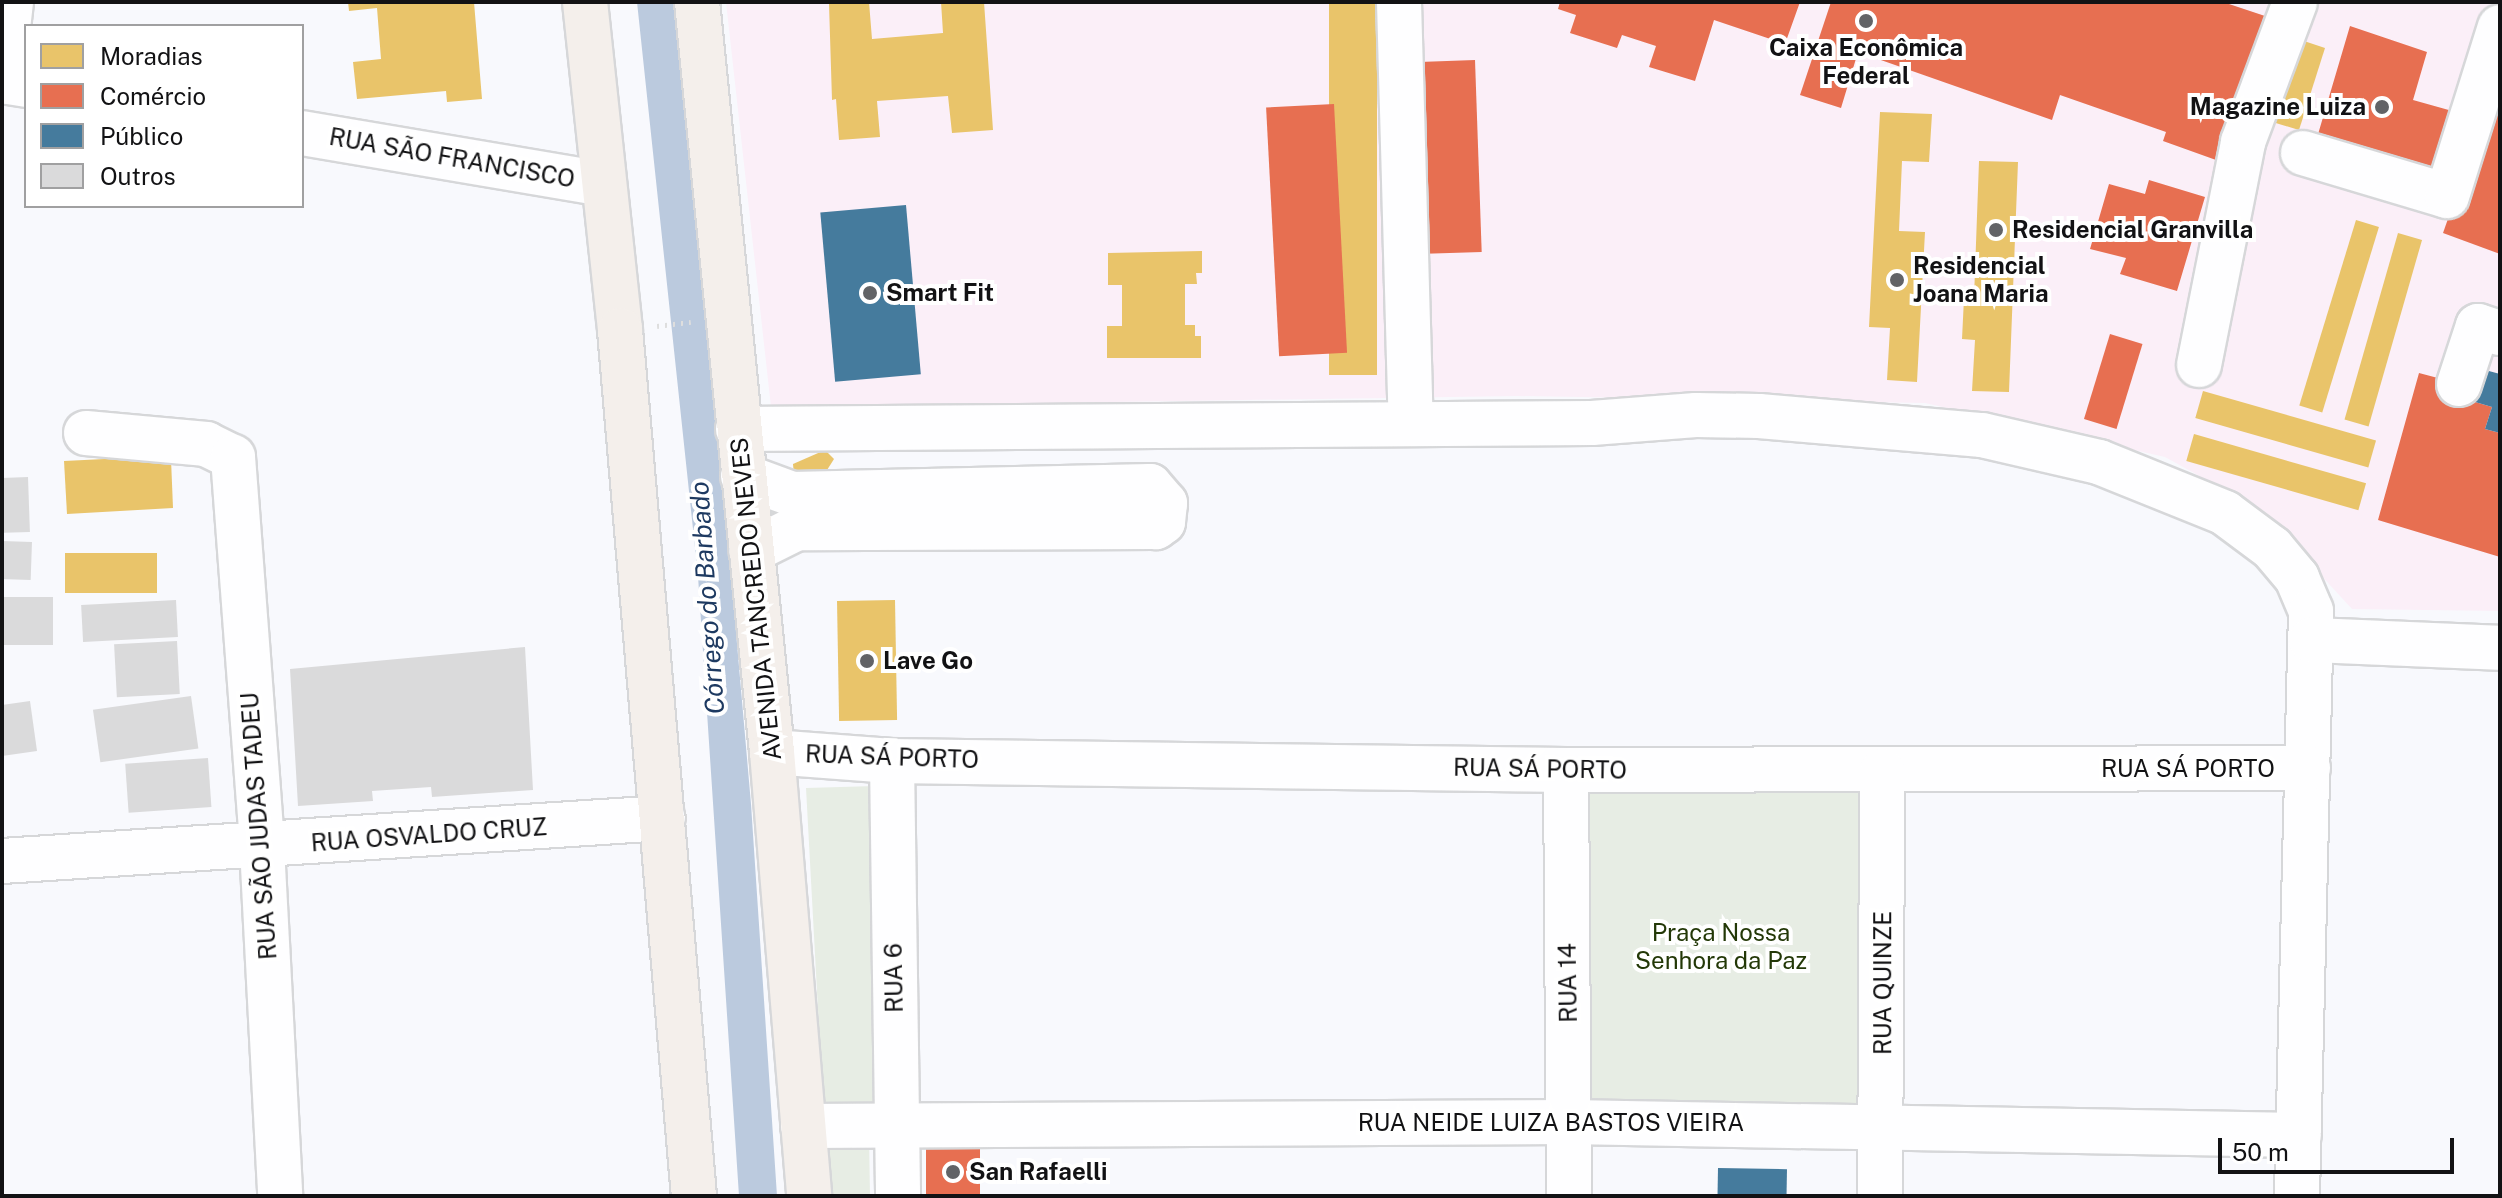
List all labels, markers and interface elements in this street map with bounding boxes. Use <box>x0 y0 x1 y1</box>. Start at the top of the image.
marker: Caixa Econômica Federal <box>1857 12 1875 30</box>
legend <box>24 24 304 208</box>
place label: Caixa Econômica Federal <box>1769 34 1963 90</box>
text: Moradias <box>100 42 203 70</box>
text: Comércio <box>100 82 206 110</box>
place label: Magazine Luiza <box>2190 93 2366 121</box>
marker: Magazine Luiza <box>2373 98 2391 116</box>
text: Público <box>100 122 183 150</box>
street label: RUA SÃO FRANCISCO <box>327 122 577 194</box>
text: Outros <box>100 162 176 190</box>
place label: Residencial Granvilla <box>2012 216 2253 244</box>
marker: Residencial Granvilla <box>1987 221 2005 239</box>
place label: Residencial Joana Maria <box>1913 252 2049 308</box>
marker: Residencial Joana Maria <box>1888 271 1906 289</box>
place label: Smart Fit <box>886 279 994 307</box>
marker: Smart Fit <box>861 284 879 302</box>
street label: AVENIDA TANCREDO NEVES <box>725 436 787 762</box>
water label: Córrego do Barbado <box>683 480 731 716</box>
place label: Lave Go <box>883 647 973 675</box>
marker: Lave Go <box>858 652 876 670</box>
street label: RUA SÃO JUDAS TADEU <box>235 691 283 961</box>
street label: RUA SÁ PORTO <box>805 740 979 774</box>
street label: RUA SÁ PORTO <box>1453 753 1627 785</box>
street label: RUA SÁ PORTO <box>2101 755 2275 783</box>
street label: RUA OSVALDO CRUZ <box>310 812 548 858</box>
street label: RUA QUINZE <box>1869 911 1897 1055</box>
park label: Praça Nossa Senhora da Paz <box>1635 919 1807 975</box>
street label: RUA 6 <box>879 943 909 1013</box>
street label: RUA 14 <box>1553 943 1583 1023</box>
street label: RUA NEIDE LUIZA BASTOS VIEIRA <box>1357 1109 1745 1137</box>
scale bar <box>2222 1122 2458 1172</box>
text: 50 m <box>2232 1138 2289 1166</box>
place label: San Rafaelli <box>969 1158 1108 1186</box>
marker: San Rafaelli <box>944 1163 962 1181</box>

